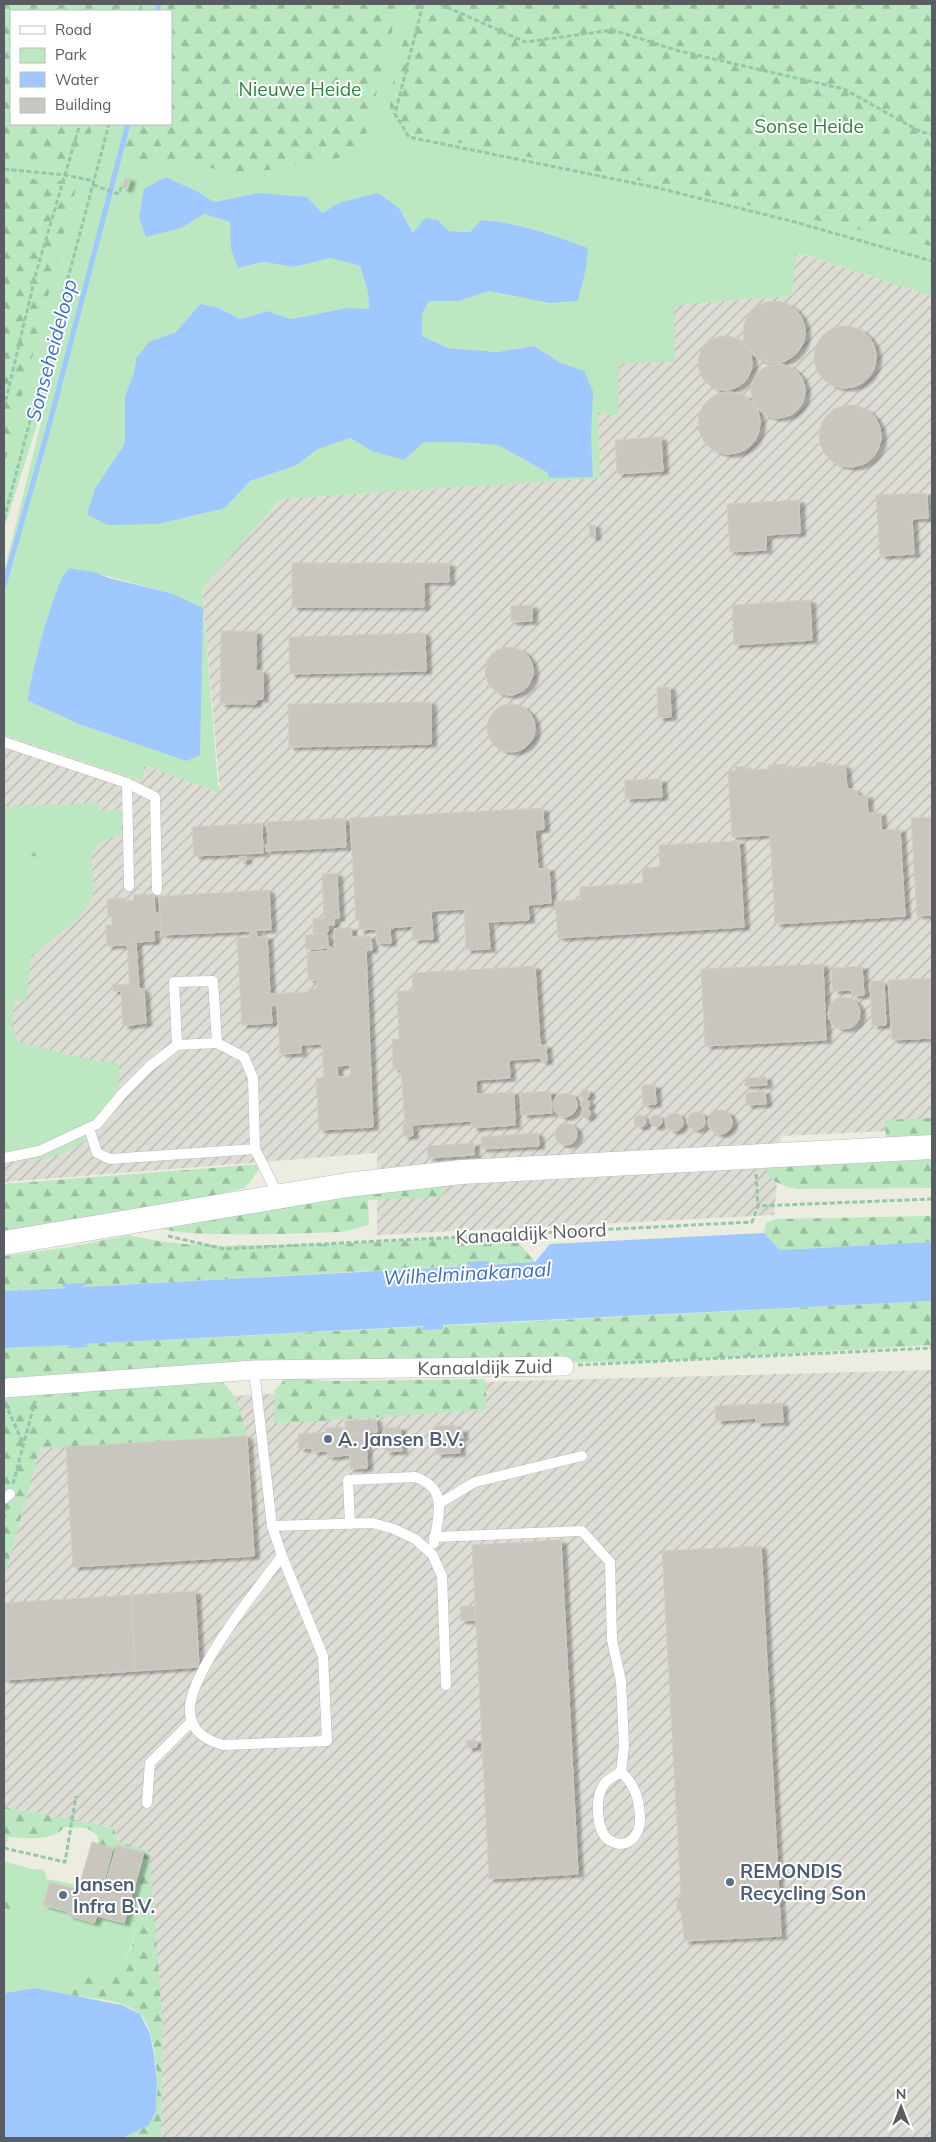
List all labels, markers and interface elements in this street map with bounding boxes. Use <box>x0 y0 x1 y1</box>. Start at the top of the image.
legend <box>10 10 172 125</box>
text: Road <box>55 20 92 39</box>
text: Park <box>55 45 87 64</box>
text: Water <box>55 70 99 89</box>
park label: Nieuwe Heide <box>239 77 361 101</box>
text: Building <box>55 95 111 114</box>
park label: Sonse Heide <box>754 114 864 138</box>
water label: Sonseheideloop <box>20 276 82 424</box>
street label: Kanaaldijk Noord <box>455 1217 607 1249</box>
water label: Wilhelminakanaal <box>383 1256 552 1290</box>
street label: Kanaaldijk Zuid <box>417 1354 553 1380</box>
place label: A. Jansen B.V. <box>338 1427 463 1451</box>
marker: A. Jansen B.V. <box>322 1433 334 1445</box>
place label: REMONDIS Recycling Son <box>740 1859 866 1905</box>
place label: Jansen Infra B.V. <box>73 1872 155 1918</box>
marker: REMONDIS Recycling Son <box>724 1876 736 1888</box>
marker: Jansen Infra B.V. <box>57 1889 69 1901</box>
north arrow <box>876 2082 926 2132</box>
text: N <box>896 2085 906 2103</box>

